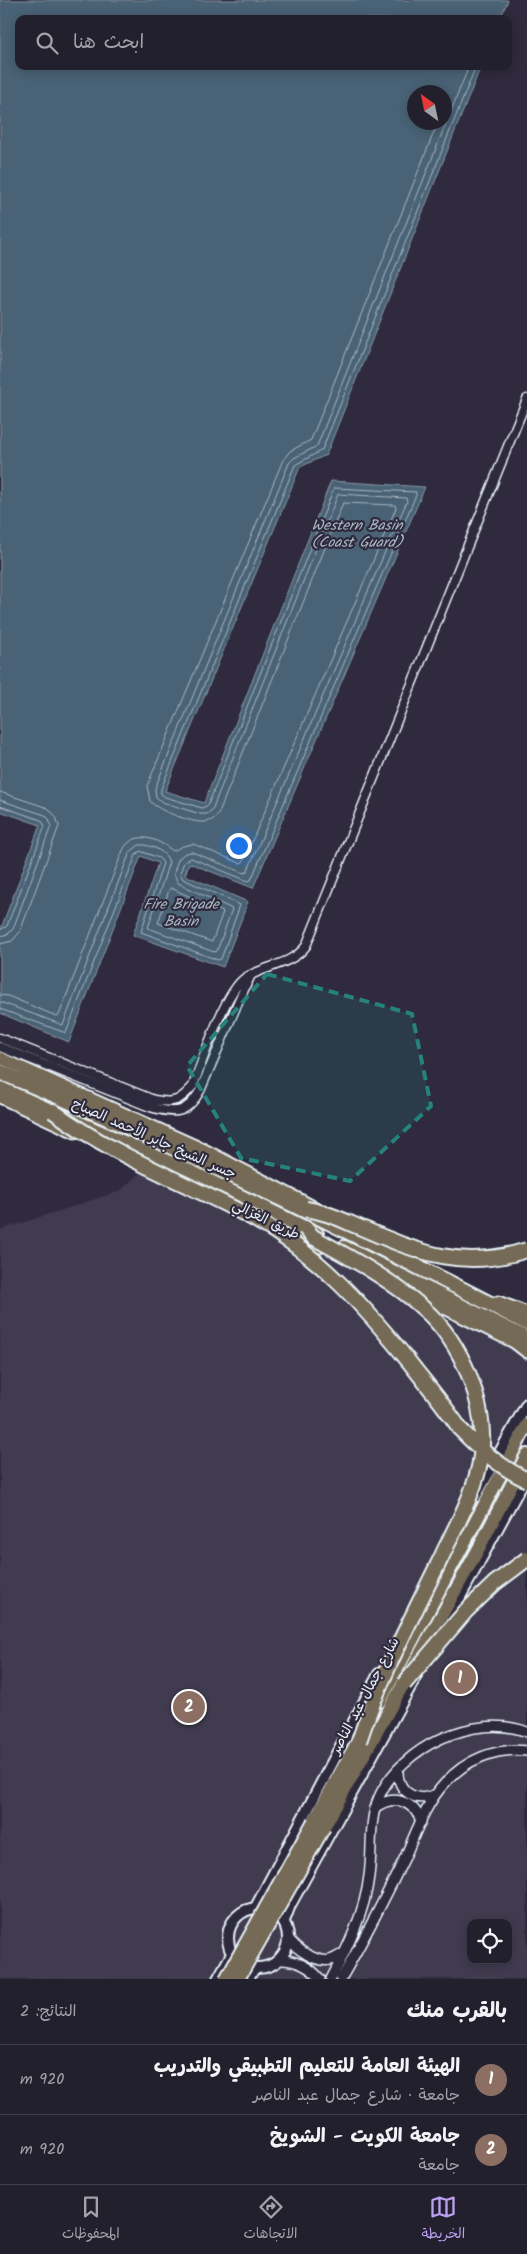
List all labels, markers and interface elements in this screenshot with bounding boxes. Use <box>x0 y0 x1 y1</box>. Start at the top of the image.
search box <box>15 15 512 70</box>
text: ابحث هنا <box>73 28 144 58</box>
icon: search <box>33 29 61 57</box>
north arrow <box>407 85 452 130</box>
water label: Western Basin (Coast Guard) <box>311 514 404 555</box>
your location <box>226 833 252 859</box>
water label: Fire Brigade Basin <box>143 893 220 934</box>
street label: جسر الشيخ جابر الأحمد الصباح <box>68 1093 240 1185</box>
street label: طريق الغزالي <box>228 1194 303 1247</box>
street label: شارع جمال عبد الناصر <box>324 1633 405 1760</box>
pin: 1 <box>444 1659 476 1697</box>
pin: 2 <box>173 1688 205 1726</box>
map controls <box>467 1919 512 1964</box>
button: locate <box>467 1919 512 1964</box>
text: بالقرب منك <box>407 1995 507 2028</box>
text: النتائج: 2 <box>20 1999 77 2024</box>
text: الهيئة العامة للتعليم التطبيقي والتدريب <box>154 2052 460 2082</box>
text: 920 m <box>20 2067 64 2092</box>
text: 1 <box>489 2067 493 2092</box>
text: جامعة · شارع جمال عبد الناصر <box>253 2083 460 2108</box>
text: جامعة الكويت - الشويخ <box>270 2122 460 2152</box>
text: 920 m <box>20 2137 64 2162</box>
text: 2 <box>486 2137 496 2162</box>
text: جامعة <box>418 2153 460 2178</box>
tab: المحفوظات <box>62 2193 120 2246</box>
tab: الاتجاهات <box>243 2193 298 2246</box>
tab: الخريطة <box>421 2193 465 2246</box>

